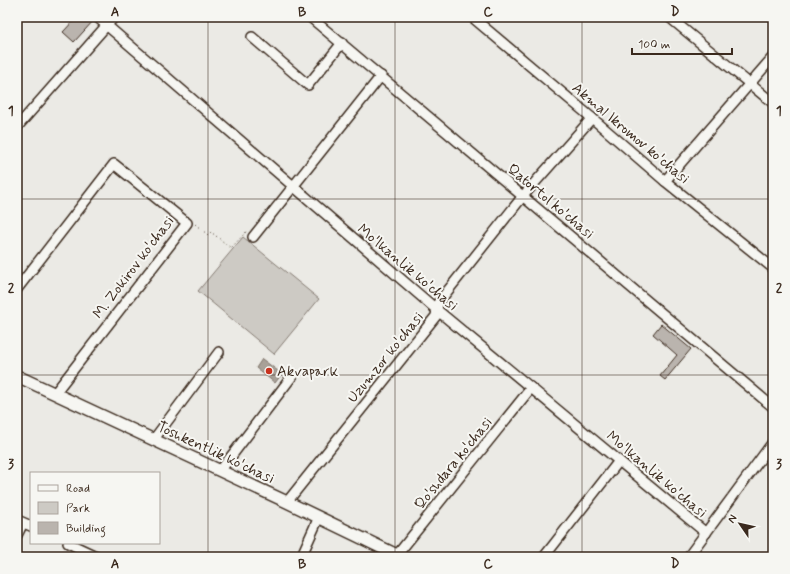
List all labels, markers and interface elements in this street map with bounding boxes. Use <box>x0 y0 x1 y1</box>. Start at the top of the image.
text: A <box>111 4 119 21</box>
text: B <box>298 4 307 21</box>
text: C <box>483 4 493 21</box>
text: D <box>671 4 680 21</box>
scale bar <box>632 30 732 56</box>
text: 100 m <box>638 37 670 53</box>
street label: Akmal Ikromov ko'chasi <box>567 79 693 189</box>
text: 1 <box>8 103 14 120</box>
text: 1 <box>776 103 782 120</box>
street label: Qatortol ko'chasi <box>503 160 598 244</box>
street label: M. Zokirov ko'chasi <box>89 212 179 323</box>
street label: Mo'lkanlik ko'chasi <box>353 220 462 316</box>
text: 2 <box>8 280 15 297</box>
text: 2 <box>776 280 783 297</box>
street label: Uzumzor ko'chasi <box>343 308 429 407</box>
place label: Akvapark <box>277 362 339 382</box>
marker: Akvapark <box>264 366 274 376</box>
street label: Qo'shdara ko'chasi <box>410 413 497 514</box>
street label: Toshkentlik ko'chasi <box>154 417 277 489</box>
street label: Mo'lkanlik ko'chasi <box>602 427 711 523</box>
text: 3 <box>8 456 14 473</box>
text: 3 <box>776 456 782 473</box>
legend <box>30 472 160 544</box>
text: Road <box>66 481 90 497</box>
text: Park <box>66 501 90 517</box>
north arrow <box>720 504 760 544</box>
text: N <box>725 512 740 526</box>
text: Building <box>66 521 106 538</box>
text: A <box>111 556 119 573</box>
text: B <box>298 556 307 573</box>
text: C <box>483 556 493 573</box>
text: D <box>671 556 680 573</box>

